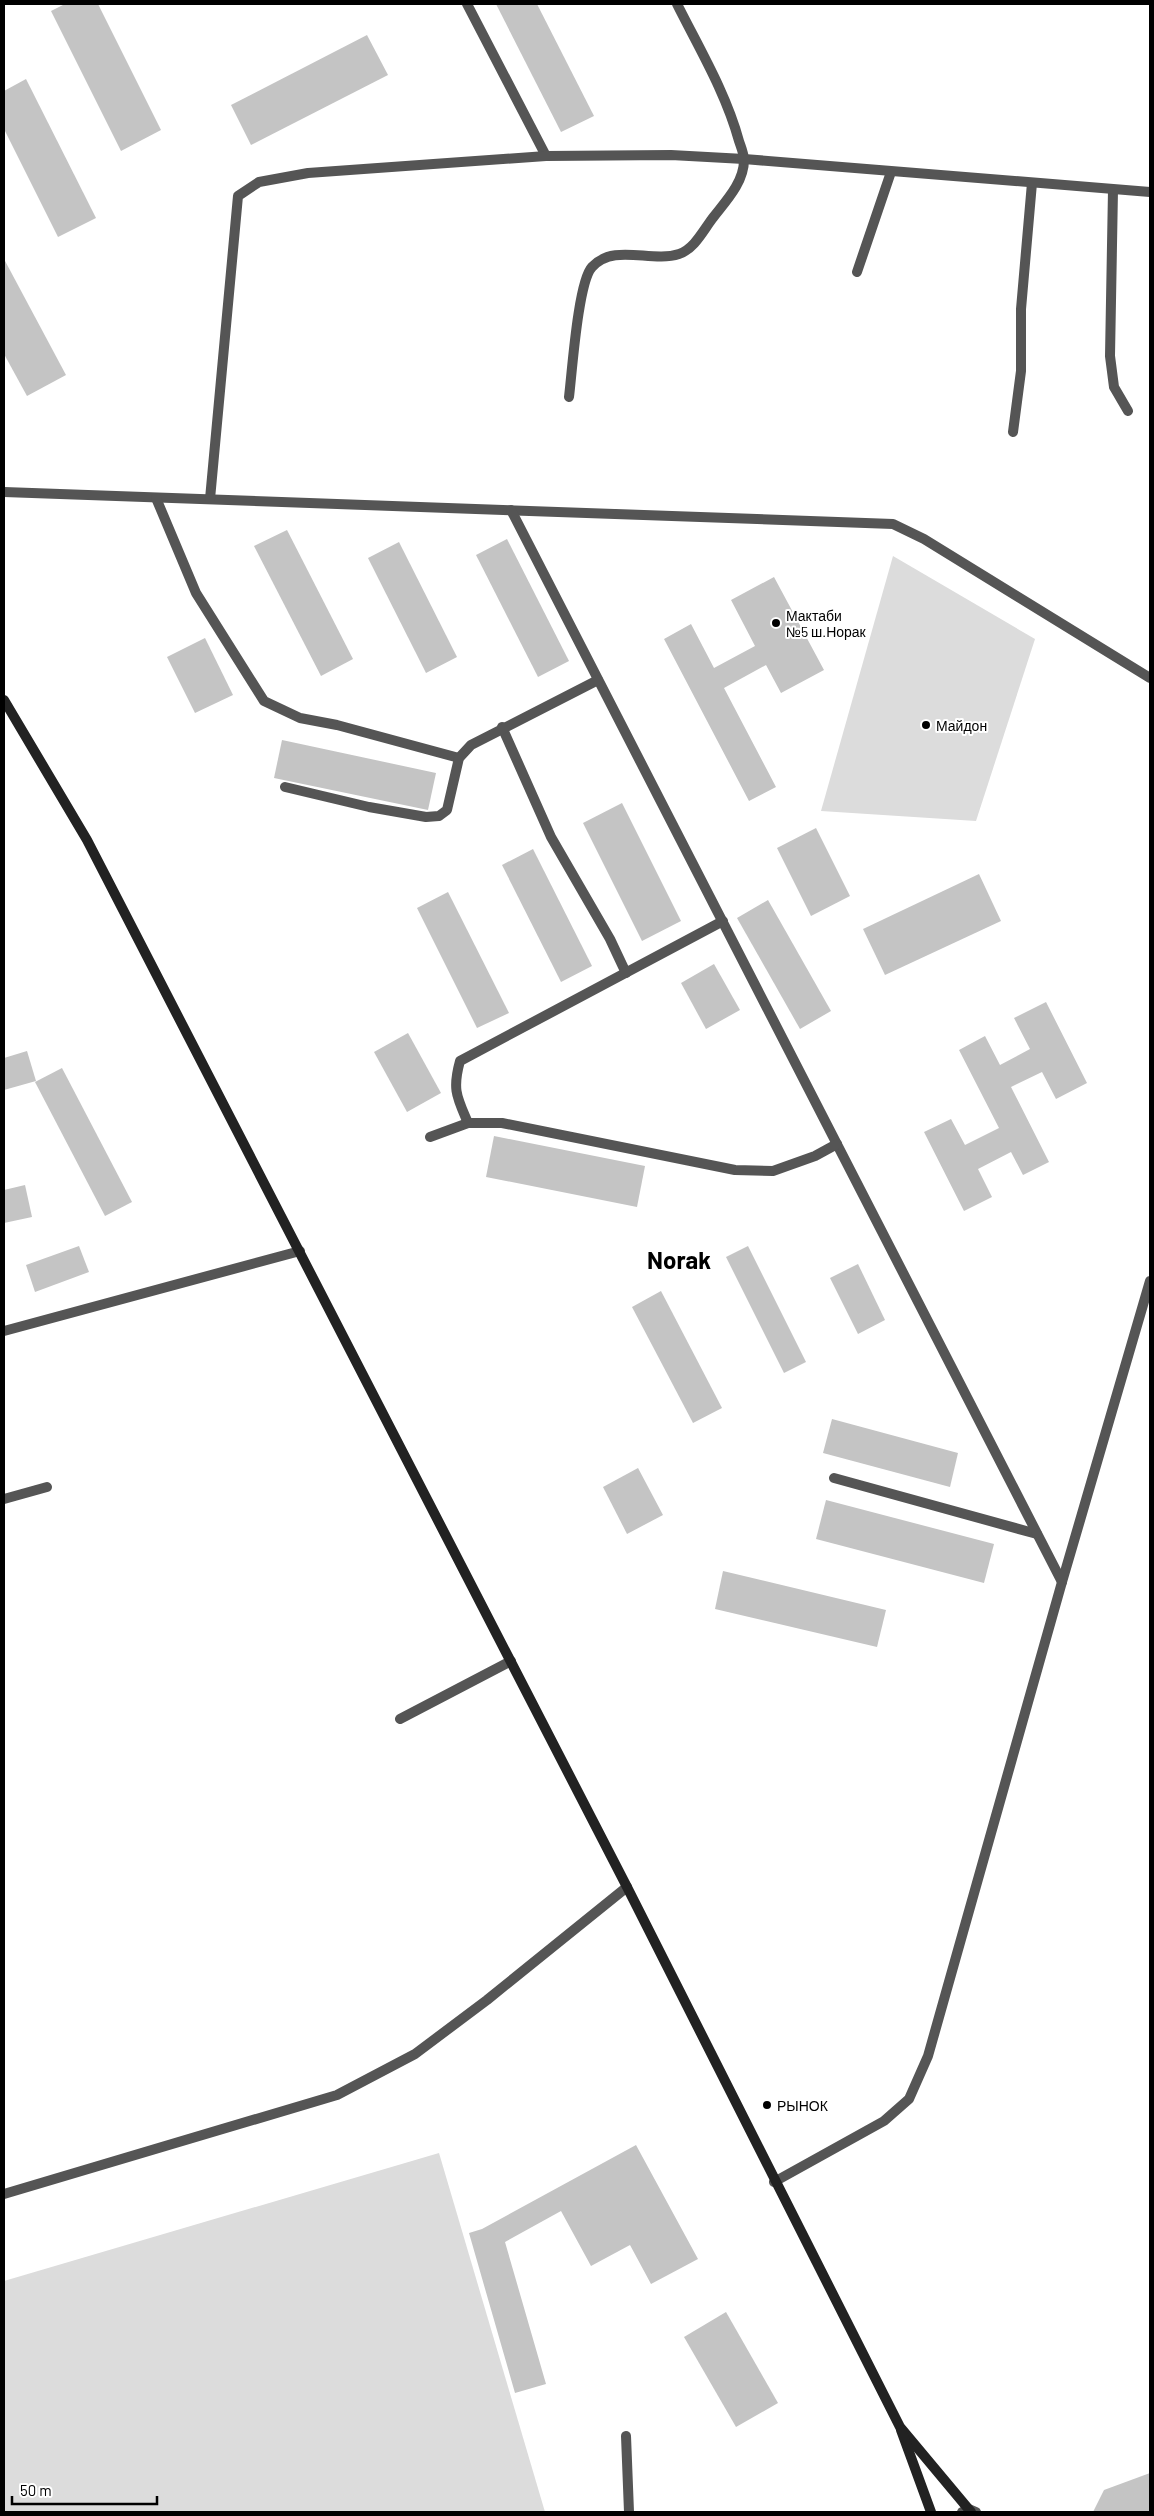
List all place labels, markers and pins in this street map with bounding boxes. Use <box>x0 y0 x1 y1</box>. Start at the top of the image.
place label: Мактаби №5 ш.Норак <box>786 607 867 640</box>
marker: Мактаби №5 ш.Норак <box>770 617 782 629</box>
place label: Майдон <box>936 717 987 734</box>
marker: Майдон <box>920 719 932 731</box>
place label: РЫНОК <box>777 2097 829 2114</box>
marker: РЫНОК <box>761 2099 773 2111</box>

